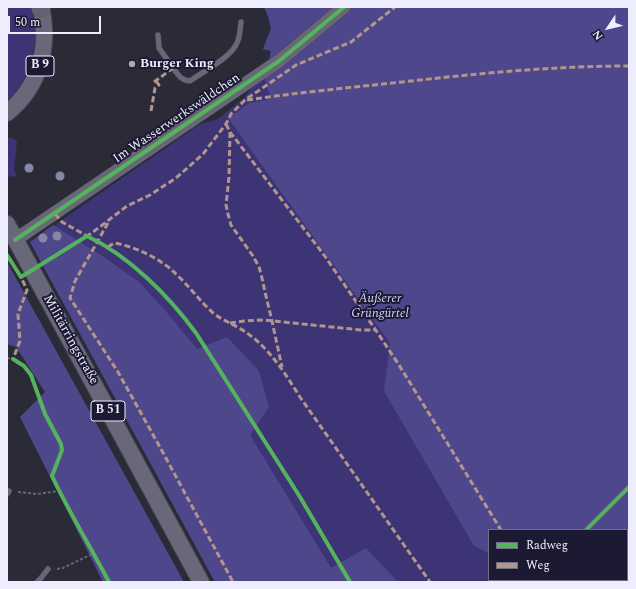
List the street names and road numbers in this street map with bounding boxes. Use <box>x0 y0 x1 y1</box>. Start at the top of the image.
road number: B 9 <box>26 56 54 76</box>
street label: Im Wasserwerkswäldchen <box>111 71 243 167</box>
street label: Militärringstraße <box>39 292 101 388</box>
road number: B 51 <box>91 401 125 421</box>

